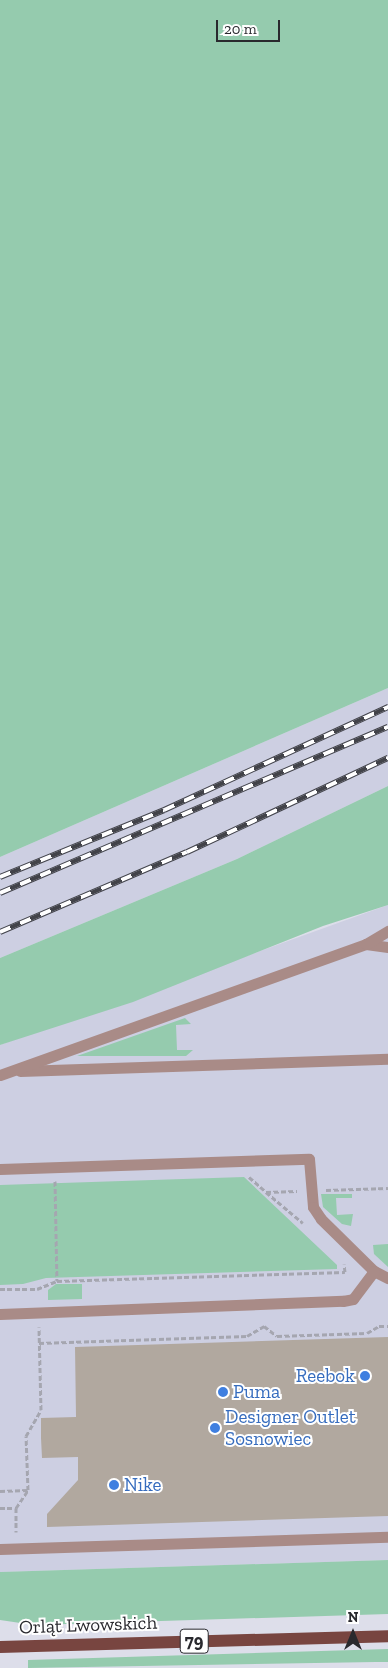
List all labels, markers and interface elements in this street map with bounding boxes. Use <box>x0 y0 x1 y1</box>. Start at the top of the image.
scale bar <box>218 10 282 42</box>
text: 20 m <box>224 20 257 38</box>
place label: Reebok <box>296 1365 355 1387</box>
marker: Reebok <box>359 1370 371 1382</box>
place label: Puma <box>233 1381 280 1403</box>
marker: Puma <box>217 1386 229 1398</box>
place label: Designer Outlet Sosnowiec <box>225 1406 356 1450</box>
marker: Designer Outlet Sosnowiec <box>209 1422 221 1434</box>
place label: Nike <box>124 1474 162 1496</box>
marker: Nike <box>108 1479 120 1491</box>
north arrow <box>328 1608 378 1658</box>
text: N <box>348 1609 358 1626</box>
street label: Orląt Lwowskich <box>19 1611 157 1639</box>
road number: 79 <box>179 1625 209 1656</box>

